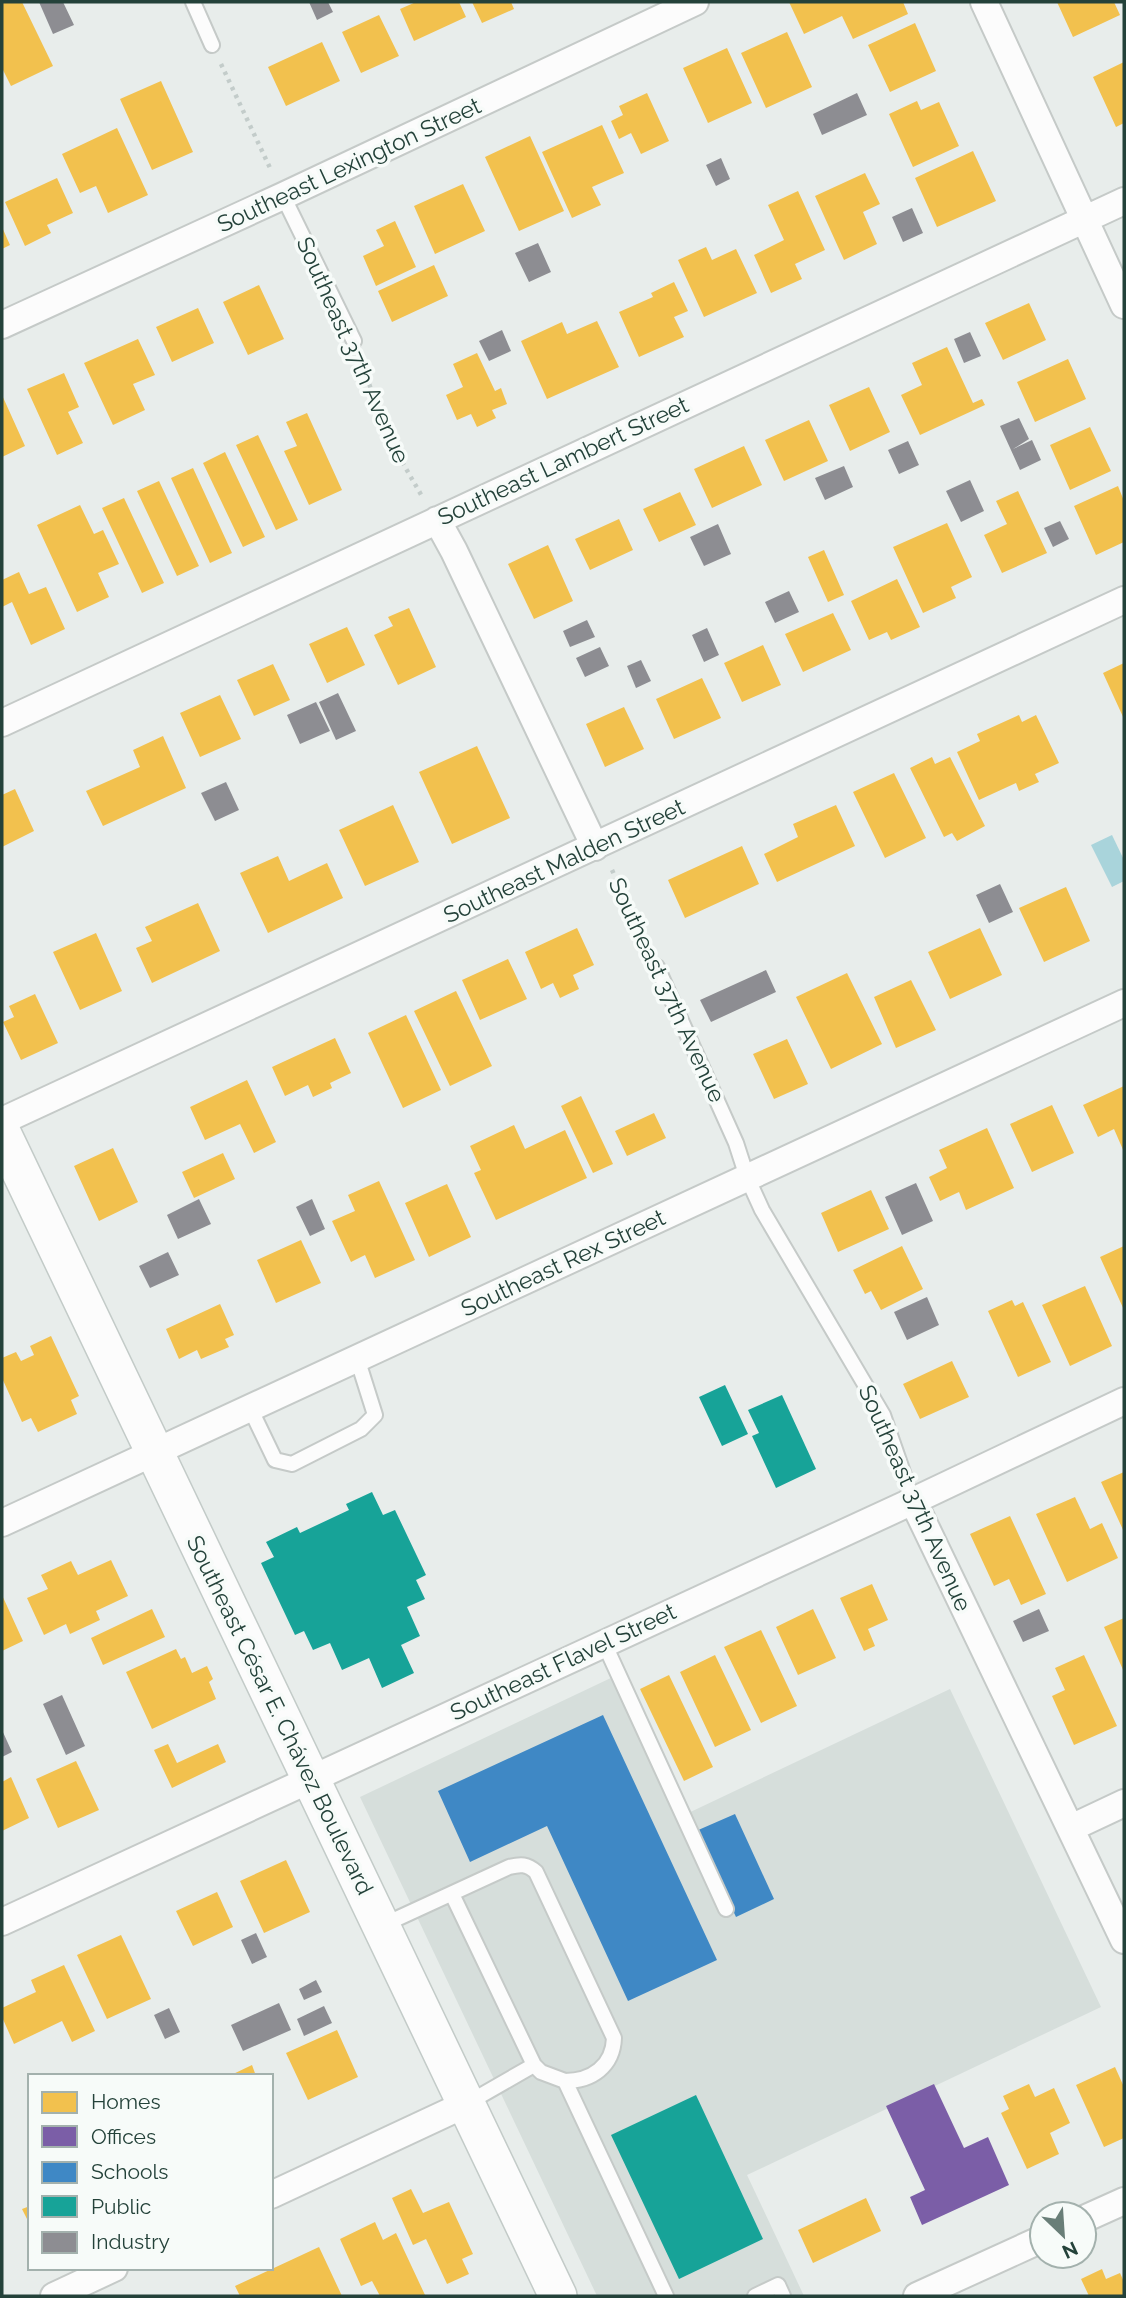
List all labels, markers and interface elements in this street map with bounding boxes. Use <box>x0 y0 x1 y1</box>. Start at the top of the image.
street label: Southeast Lexington Street <box>213 91 485 238</box>
street label: Southeast 37th Avenue <box>291 233 416 467</box>
street label: Southeast Lambert Street <box>433 390 693 531</box>
street label: Southeast Malden Street <box>439 793 689 928</box>
street label: Southeast 37th Avenue <box>604 873 731 1106</box>
street label: Southeast Rex Street <box>456 1203 669 1322</box>
street label: Southeast 37th Avenue <box>853 1381 978 1615</box>
street label: Southeast César E. Chávez Boulevard <box>182 1531 379 1899</box>
street label: Southeast Flavel Street <box>446 1597 680 1726</box>
legend <box>28 2074 273 2270</box>
text: Homes <box>91 2089 161 2114</box>
text: Offices <box>91 2124 156 2149</box>
text: Schools <box>91 2159 168 2184</box>
text: Public <box>91 2194 151 2219</box>
north arrow <box>1028 2200 1098 2270</box>
text: Industry <box>91 2229 170 2254</box>
text: N <box>1059 2237 1081 2263</box>

